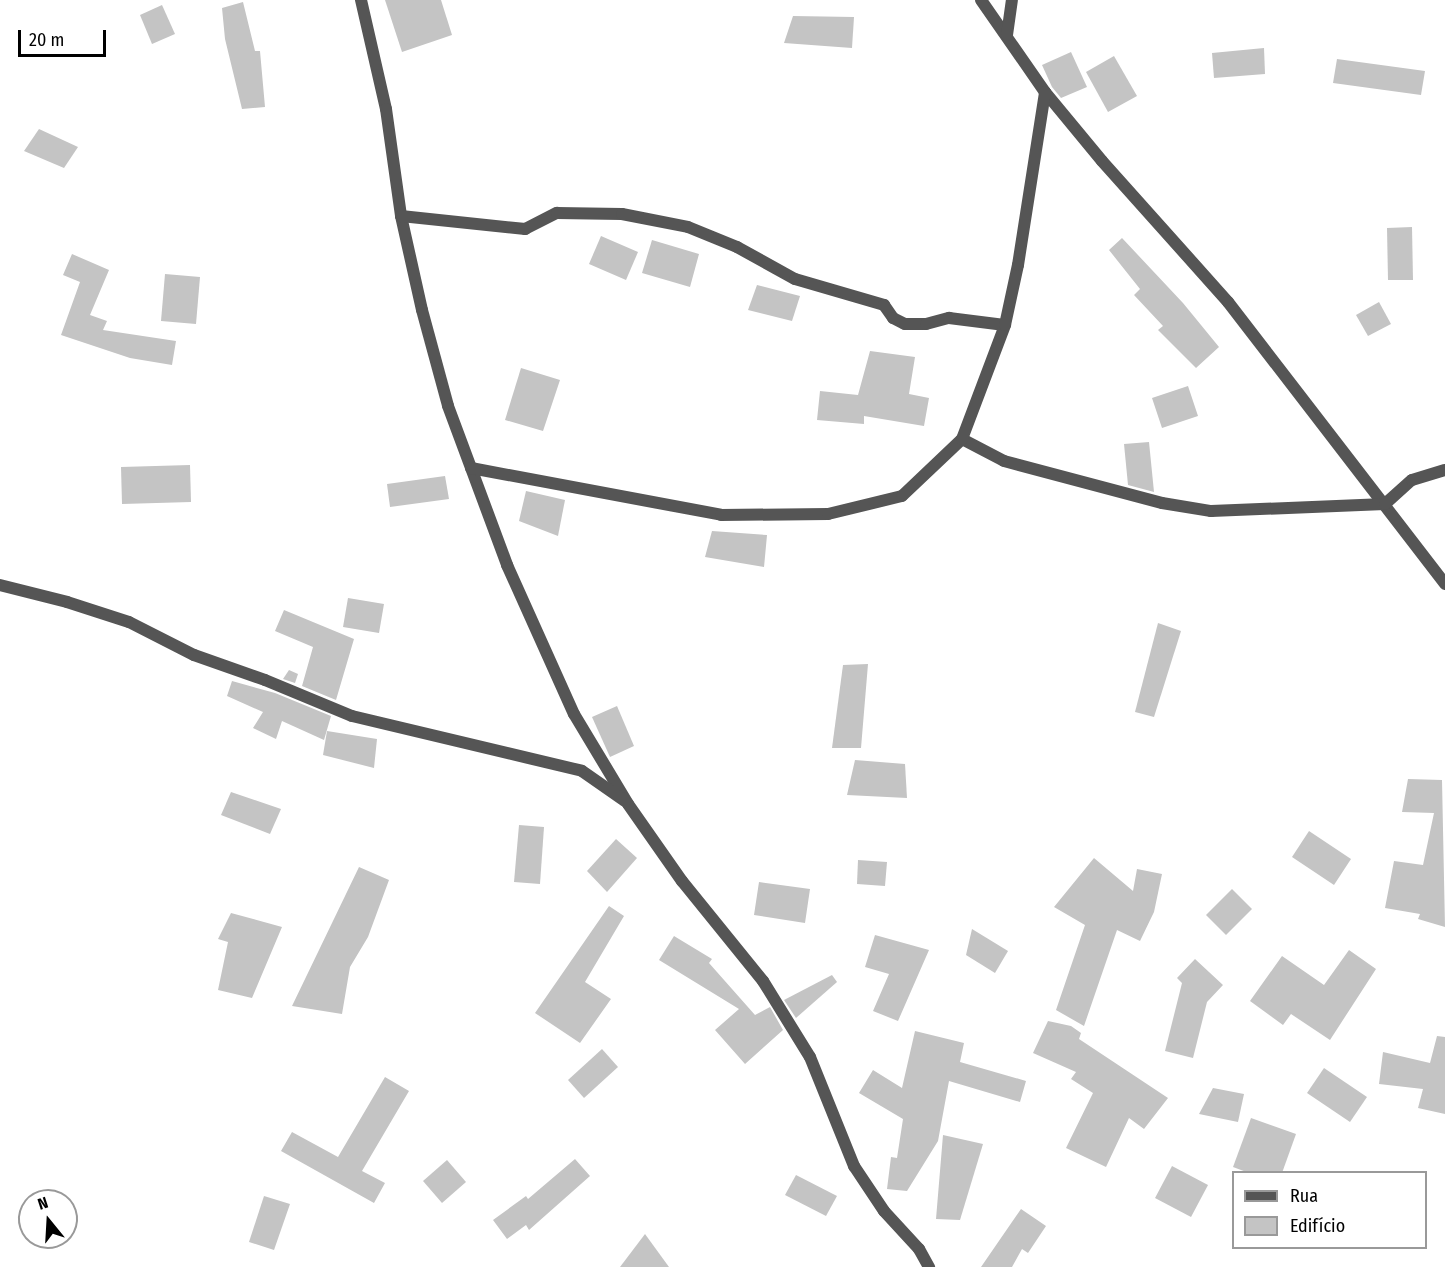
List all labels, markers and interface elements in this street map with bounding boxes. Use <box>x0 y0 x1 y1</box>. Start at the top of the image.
scale bar <box>21 18 110 56</box>
text: 20 m <box>29 29 64 51</box>
legend <box>1232 1171 1427 1249</box>
text: Rua <box>1290 1185 1318 1207</box>
north arrow <box>18 1189 78 1249</box>
text: N <box>35 1193 50 1214</box>
text: Edifício <box>1290 1215 1345 1237</box>

